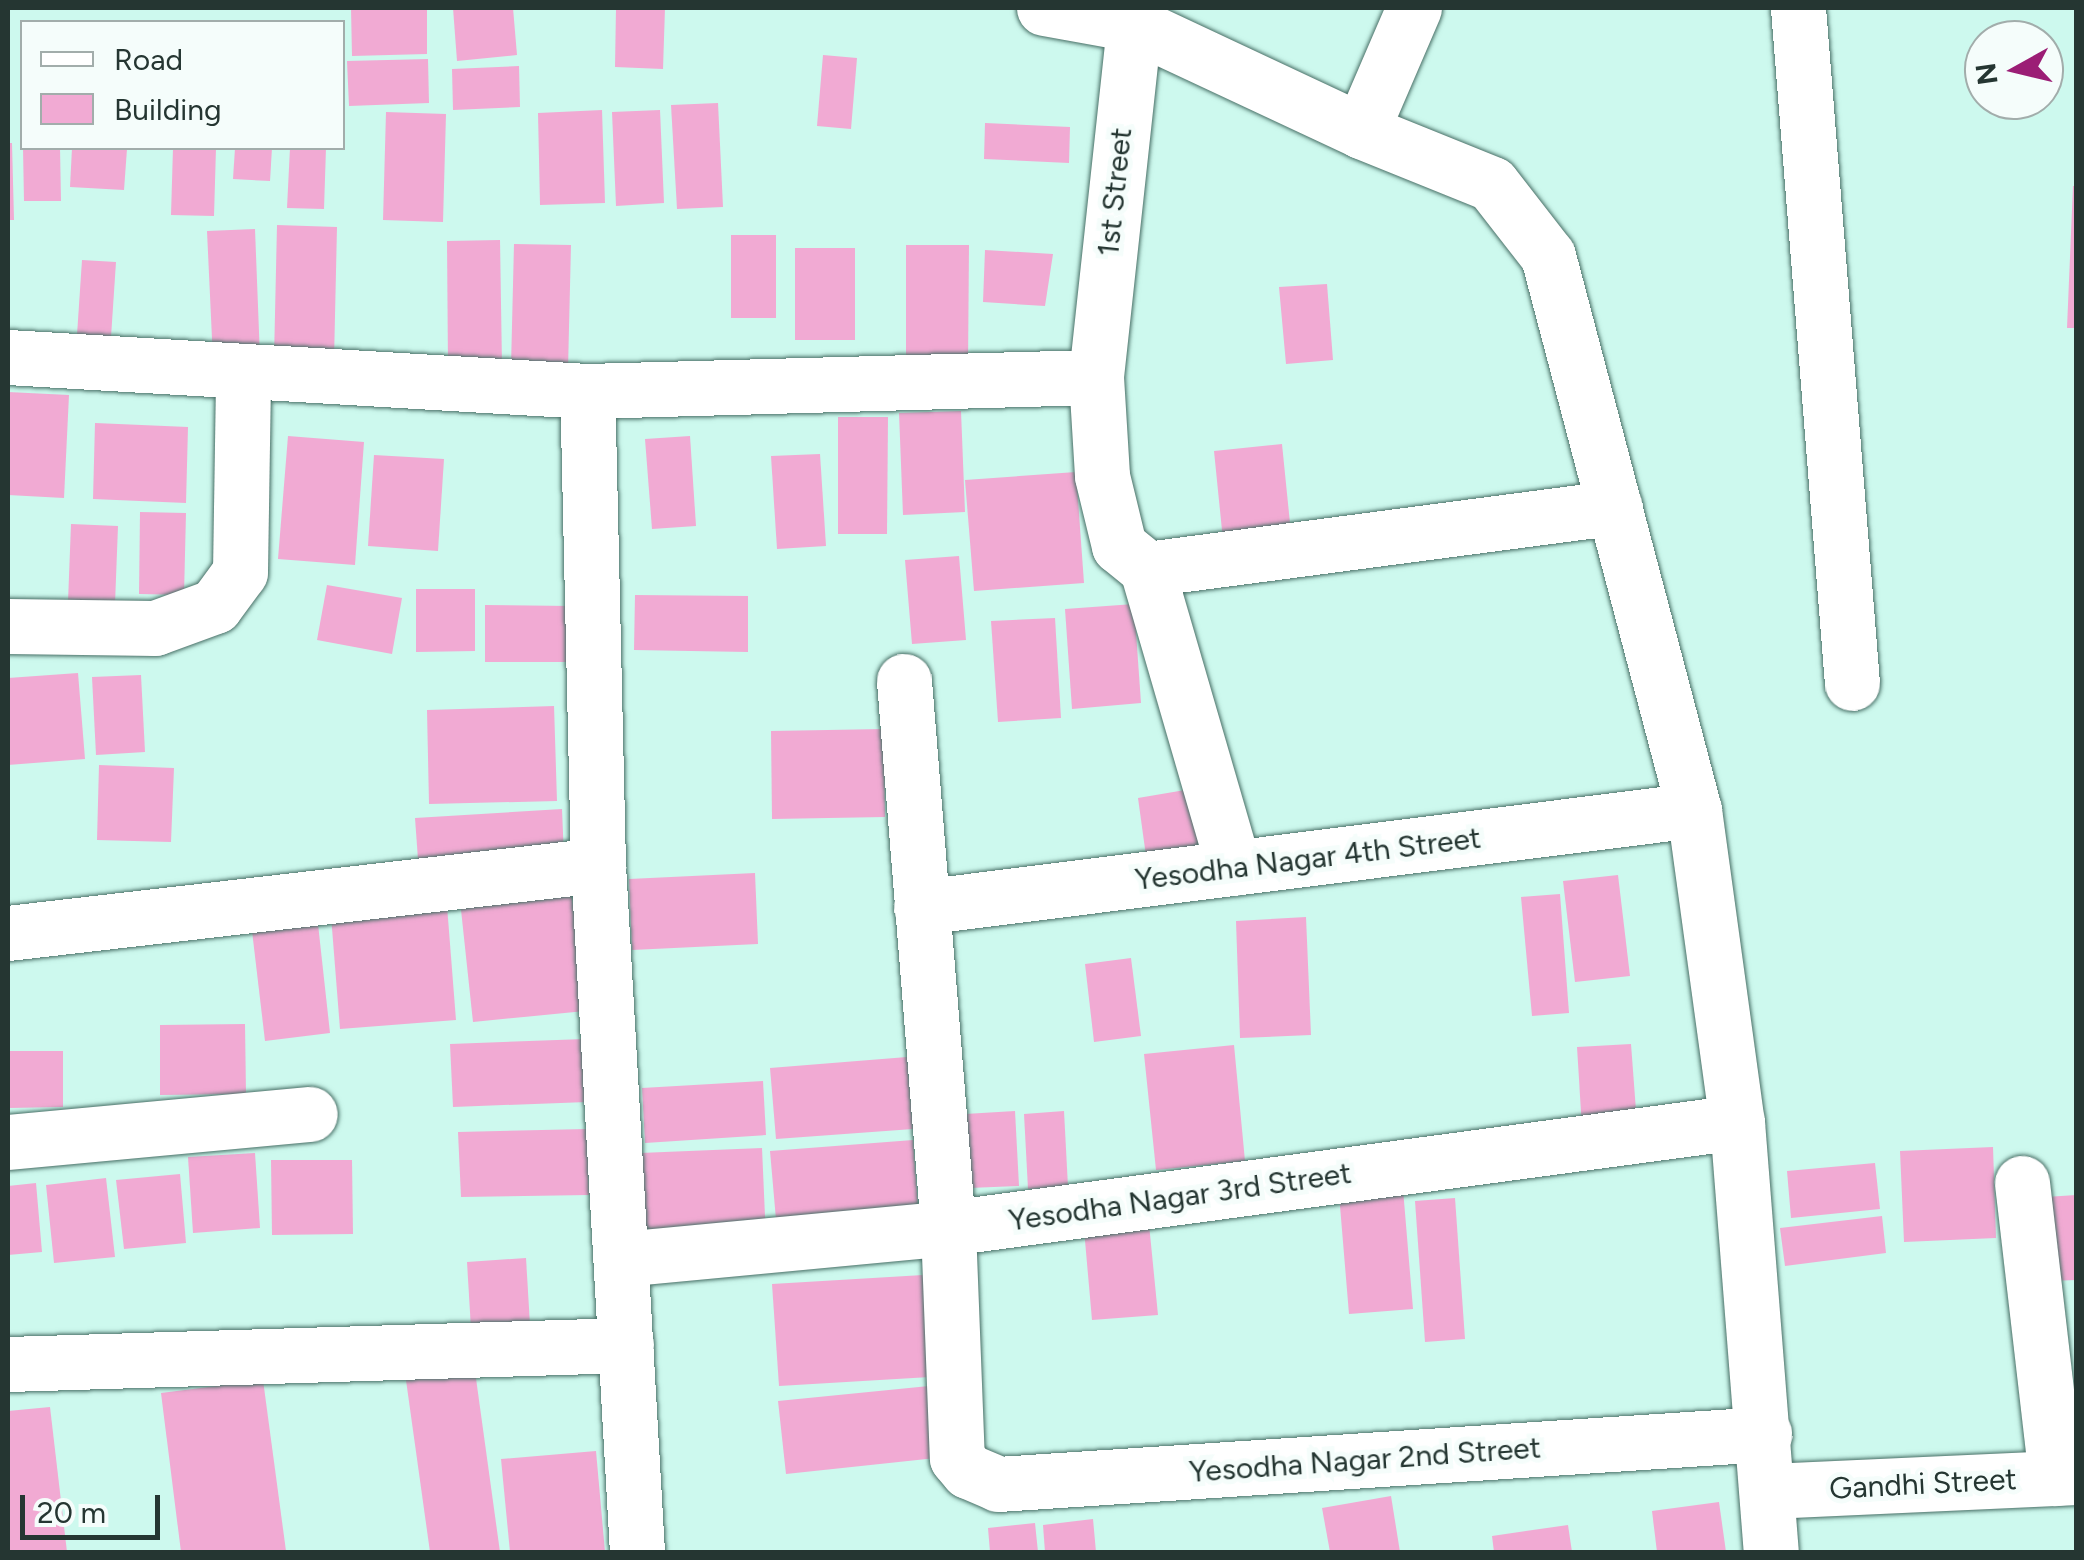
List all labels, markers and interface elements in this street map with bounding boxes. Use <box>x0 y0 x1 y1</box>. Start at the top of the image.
legend <box>20 20 345 150</box>
north arrow <box>1964 20 2064 120</box>
text: Road <box>114 41 183 78</box>
text: N <box>1968 61 2005 87</box>
text: Building <box>114 91 222 128</box>
street label: 1st Street <box>1090 126 1140 258</box>
street label: Yesodha Nagar 4th Street <box>1133 820 1483 898</box>
street label: Yesodha Nagar 3rd Street <box>1006 1155 1354 1239</box>
street label: Yesodha Nagar 2nd Street <box>1188 1430 1542 1490</box>
street label: Gandhi Street <box>1828 1461 2018 1507</box>
scale bar <box>25 1475 165 1537</box>
text: 20 m <box>37 1494 106 1531</box>

